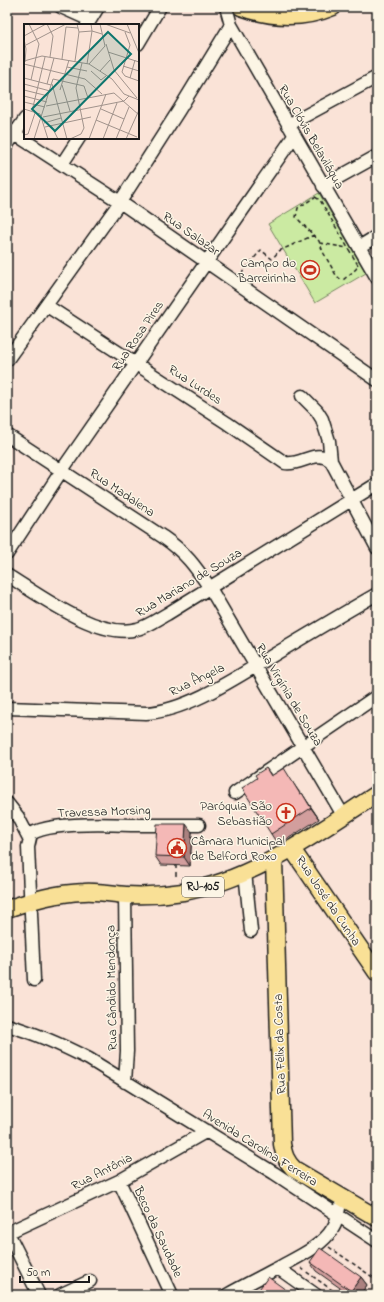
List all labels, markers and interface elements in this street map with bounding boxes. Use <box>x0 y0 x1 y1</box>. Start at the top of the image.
inset map <box>24 24 139 139</box>
street label: Rua Clóvis Belaviláqua <box>273 81 349 193</box>
street label: Rua Salazar <box>159 207 224 261</box>
place label: Campo do Barreirinha <box>237 254 296 288</box>
sports icon: Campo do Barreirinha <box>299 259 321 281</box>
street label: Rua Rosa Pires <box>107 297 169 375</box>
street label: Rua Lurdes <box>164 360 226 410</box>
street label: Rua Madalena <box>85 464 159 522</box>
street label: Rua Mariano de Souza <box>132 544 246 622</box>
street label: Rua Virgínia de Souza <box>250 640 327 750</box>
street label: Rua Ângela <box>166 658 228 702</box>
place label: Paróquia São Sebastião <box>200 797 272 831</box>
street label: Travessa Morsing <box>57 801 151 824</box>
church icon: Paróquia São Sebastião <box>275 802 297 824</box>
place label: Câmara Municipal de Belford Roxo <box>191 832 285 866</box>
public building icon: Câmara Municipal de Belford Roxo <box>166 837 188 859</box>
street label: Rua José da Cunha <box>291 852 365 950</box>
road number: RJ-105 <box>182 877 224 897</box>
street label: Rua Cândido Mendonça <box>101 925 123 1051</box>
street label: Rua Félix da Costa <box>269 993 291 1095</box>
street label: Avenida Carolina Ferreira <box>199 1105 321 1191</box>
street label: Rua Antônia <box>68 1149 136 1195</box>
street label: Beco da Saudade <box>128 1183 187 1281</box>
scale bar <box>20 1258 89 1284</box>
text: 50 m <box>26 1264 50 1282</box>

